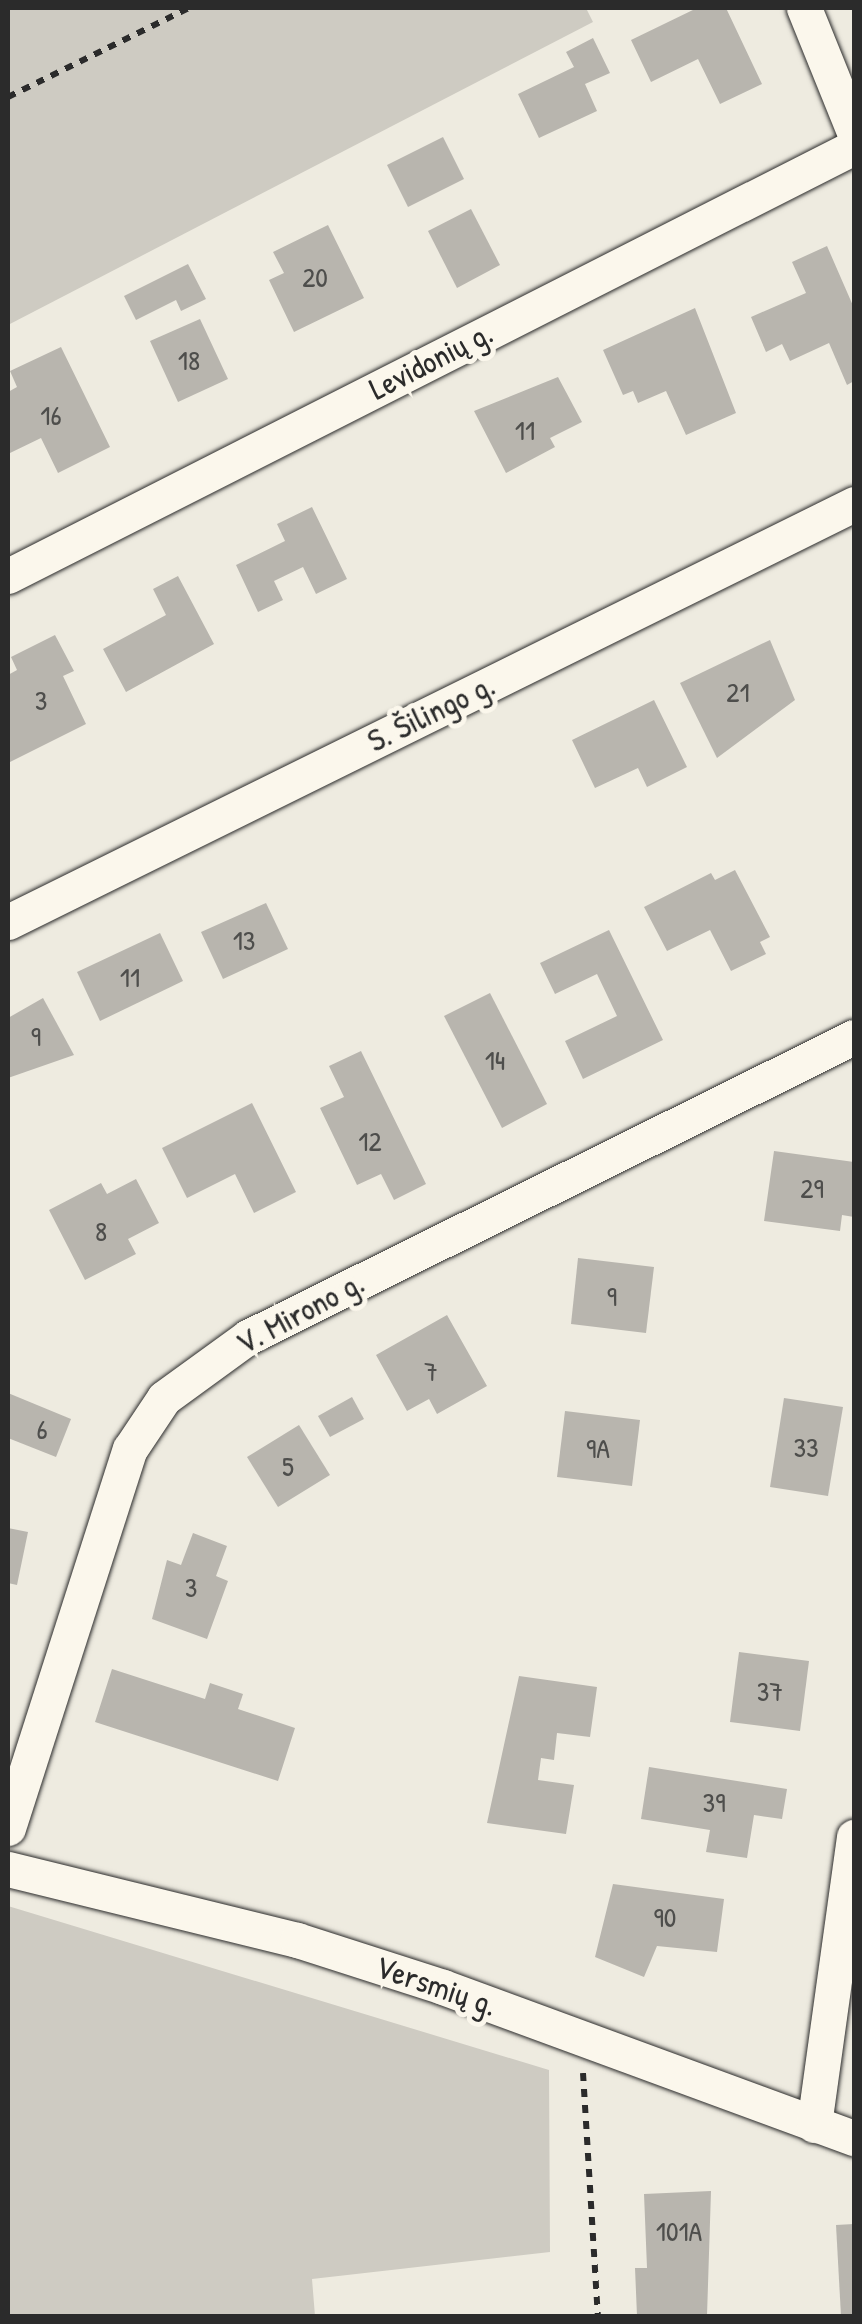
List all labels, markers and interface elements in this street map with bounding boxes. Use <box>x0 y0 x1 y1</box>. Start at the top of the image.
house number: 20 <box>302 260 328 294</box>
street label: Levidonių g. <box>363 314 499 408</box>
house number: 18 <box>178 343 200 377</box>
house number: 16 <box>40 398 62 432</box>
house number: 11 <box>515 413 535 447</box>
street label: S. Šilingo g. <box>361 666 501 760</box>
house number: 21 <box>726 675 750 709</box>
house number: 3 <box>35 683 47 717</box>
house number: 13 <box>233 923 255 957</box>
house number: 11 <box>120 960 140 994</box>
house number: 9 <box>31 1019 41 1053</box>
house number: 14 <box>485 1043 505 1077</box>
house number: 12 <box>358 1124 382 1158</box>
house number: 29 <box>800 1171 824 1205</box>
house number: 8 <box>95 1214 107 1248</box>
street label: V. Mirono g. <box>229 1263 371 1363</box>
house number: 9 <box>607 1279 617 1313</box>
house number: 7 <box>424 1354 438 1388</box>
house number: 6 <box>36 1412 48 1446</box>
house number: 33 <box>793 1430 819 1464</box>
house number: 9A <box>586 1431 610 1465</box>
house number: 5 <box>282 1449 294 1483</box>
house number: 3 <box>185 1570 197 1604</box>
house number: 37 <box>757 1674 783 1708</box>
house number: 39 <box>703 1785 725 1819</box>
house number: 90 <box>654 1900 676 1934</box>
street label: Versmių g. <box>370 1947 502 2025</box>
house number: 101A <box>656 2214 702 2248</box>

